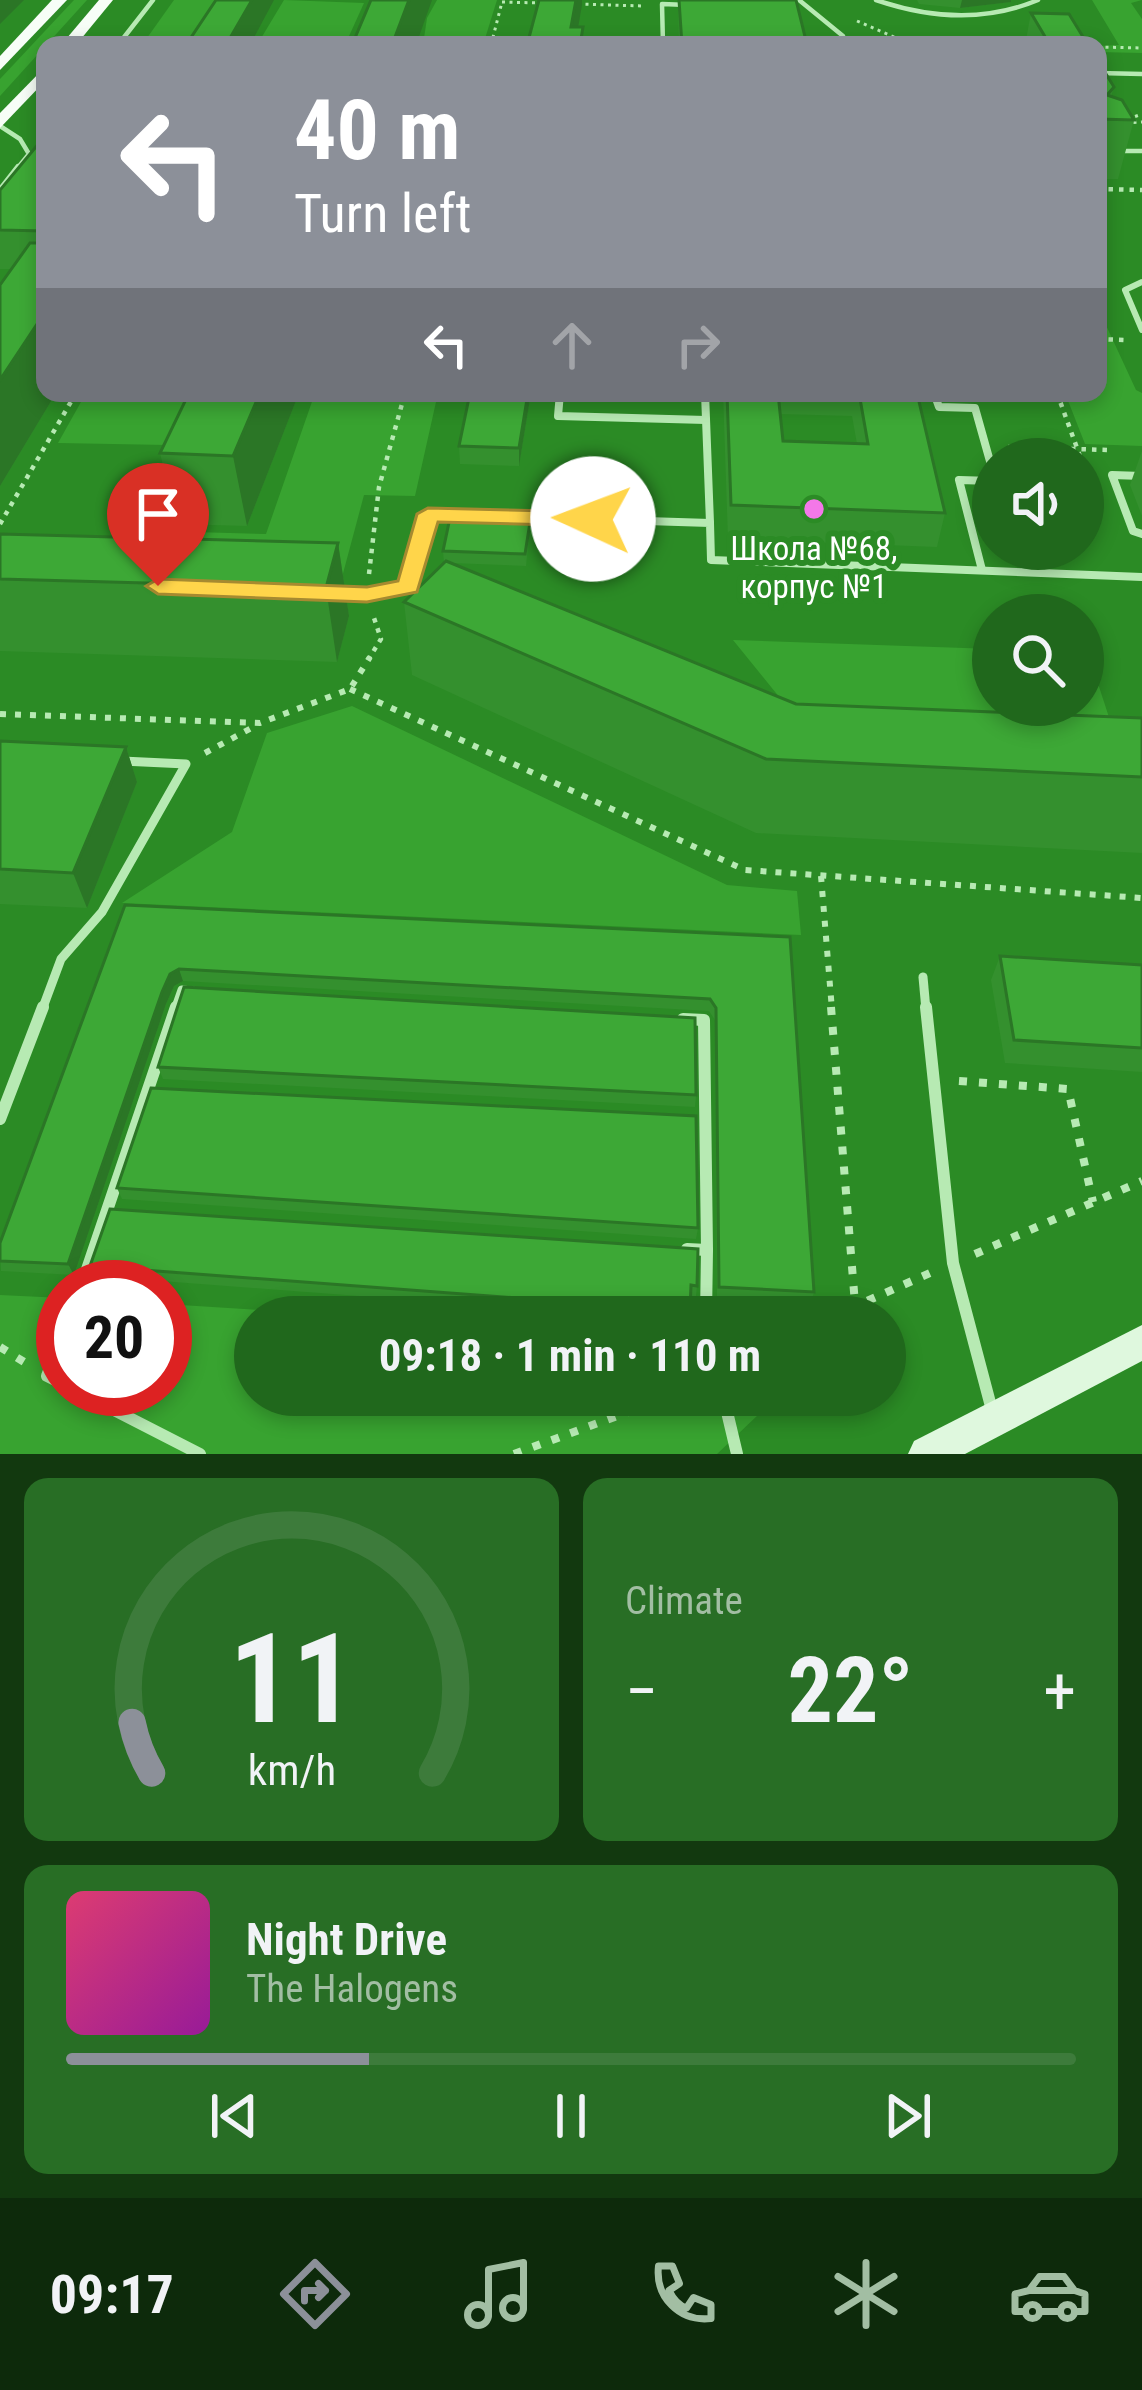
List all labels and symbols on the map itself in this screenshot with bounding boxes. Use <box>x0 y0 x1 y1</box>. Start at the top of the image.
position arrow <box>530 456 656 582</box>
pin <box>107 463 209 586</box>
marker: Школа №68, корпус №1 <box>801 496 827 522</box>
place label: Школа №68, корпус №1 <box>730 529 898 606</box>
speed limit sign: 20 <box>36 1260 192 1416</box>

